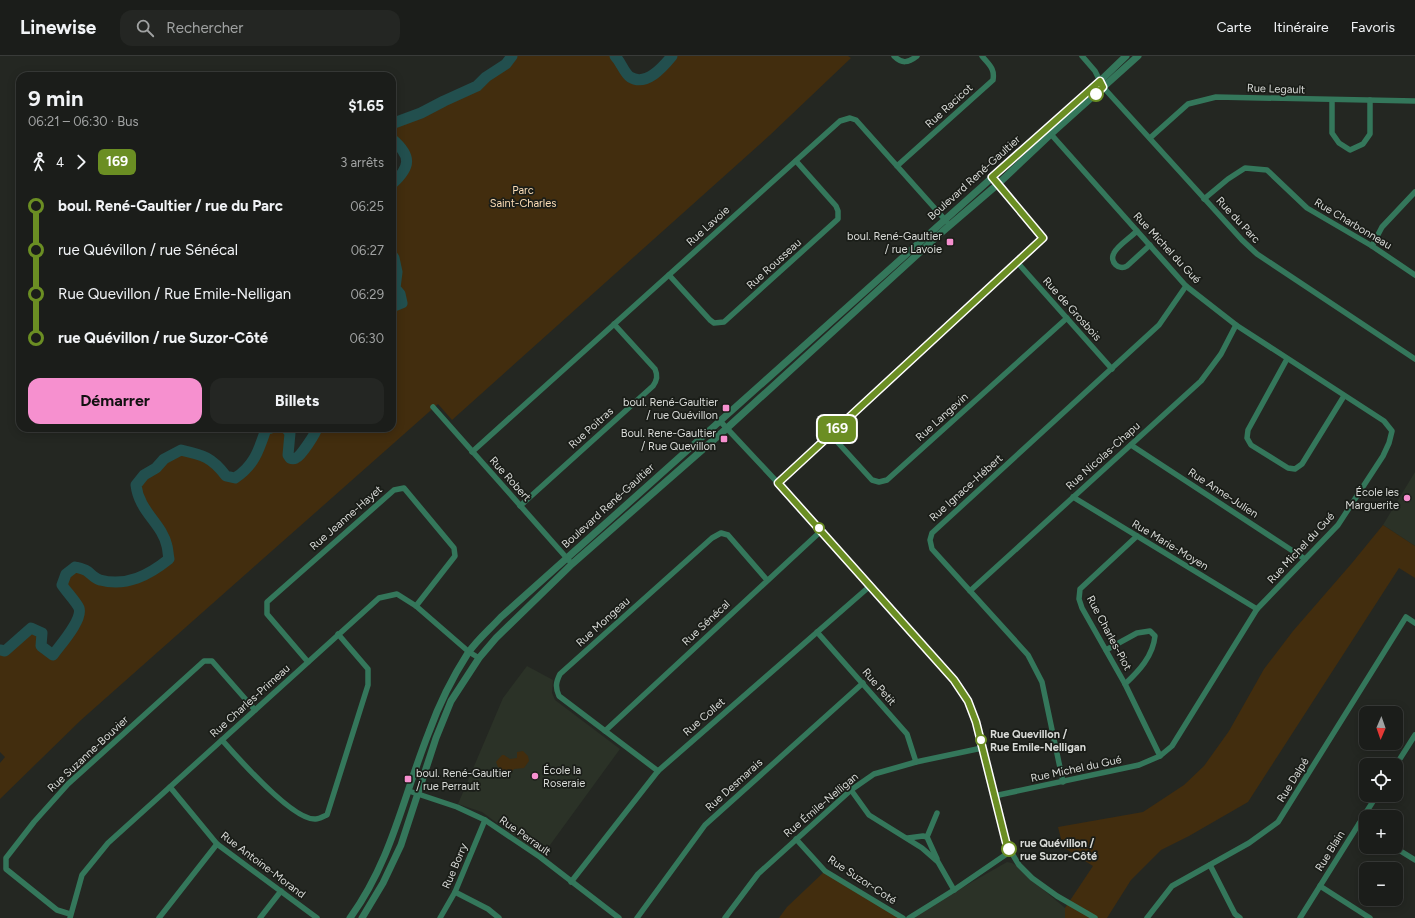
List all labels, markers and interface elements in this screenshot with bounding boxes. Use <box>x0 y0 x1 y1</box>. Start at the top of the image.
search box <box>120 10 400 46</box>
text: Linewise <box>20 16 96 39</box>
icon: search <box>134 17 156 39</box>
text: Rechercher <box>166 19 243 37</box>
text: Carte <box>1217 19 1251 36</box>
text: Itinéraire <box>1273 19 1329 36</box>
text: Favoris <box>1351 19 1395 36</box>
street label: Rue Racicot <box>923 81 975 131</box>
street label: Rue Legault <box>1247 81 1305 97</box>
text: 9 min <box>28 85 83 112</box>
unlabelled marker <box>1088 86 1104 102</box>
text: $1.65 <box>348 97 384 115</box>
text: 06:21 – 06:30 · Bus <box>28 114 139 129</box>
street label: Boulevard René-Gaultier <box>925 133 1023 223</box>
icon: walk <box>28 151 50 173</box>
icon: forward <box>70 151 92 173</box>
text: 169 <box>106 153 128 170</box>
text: 4 <box>56 155 64 170</box>
text: 3 arrêts <box>340 155 384 170</box>
park label: Parc Saint-Charles <box>490 184 556 210</box>
street label: Rue du Parc <box>1213 194 1263 246</box>
street label: Rue Charbonneau <box>1312 196 1394 252</box>
text: boul. René-Gaultier / rue du Parc <box>58 197 283 215</box>
text: 06:25 <box>350 199 384 214</box>
street label: Rue Lavoie <box>684 203 732 249</box>
street label: Rue Michel du Gué <box>1131 210 1203 286</box>
place label: boul. René-Gaultier / rue Lavoie <box>847 230 942 256</box>
street label: Rue Rousseau <box>744 236 804 292</box>
marker: boul. René-Gaultier / rue Lavoie <box>945 237 955 247</box>
text: rue Quévillon / rue Sénécal <box>58 241 238 259</box>
text: 06:27 <box>351 243 384 258</box>
street label: Rue de Grosbois <box>1040 275 1104 343</box>
text: Rue Quevillon / Rue Emile-Nelligan <box>58 285 291 303</box>
text: 06:29 <box>350 287 384 302</box>
text: rue Quévillon / rue Suzor-Côté <box>58 329 268 347</box>
text: 06:30 <box>350 331 384 346</box>
button: Démarrer <box>28 378 202 424</box>
button: Billets <box>210 378 384 424</box>
street label: Rue Langevin <box>913 390 971 444</box>
place label: boul. René-Gaultier / rue Quévillon <box>623 396 718 422</box>
marker: boul. René-Gaultier / rue Quévillon <box>721 403 731 413</box>
street label: Rue Poitras <box>566 405 616 451</box>
line badge: 169 <box>814 416 860 442</box>
street label: Rue Nicolas-Chapu <box>1063 419 1143 493</box>
text: 169 <box>826 420 848 437</box>
place label: Boul. Rene-Gaultier / Rue Quevillon <box>621 427 716 453</box>
marker: Boul. Rene-Gaultier / Rue Quevillon <box>719 434 729 444</box>
street label: Rue Ignace-Hébert <box>927 452 1005 524</box>
street label: Rue Robert <box>487 454 533 504</box>
street label: Boulevard René-Gaultier <box>559 461 657 551</box>
street label: Rue Anne-Julien <box>1186 465 1260 521</box>
street label: Rue Jeanne-Hayet <box>307 483 385 553</box>
place label: École les Marguerite <box>1345 486 1399 512</box>
marker: École les Marguerite <box>1402 493 1412 503</box>
street label: Rue Michel du Gué <box>1265 510 1337 586</box>
street label: Rue Marie-Moyen <box>1129 517 1211 573</box>
unlabelled marker <box>813 522 825 534</box>
street label: Rue Charles-Piot <box>1084 593 1134 673</box>
street label: Rue Mongeau <box>573 594 633 650</box>
street label: Rue Sénécal <box>679 598 733 648</box>
street label: Rue Charles-Primeau <box>207 662 293 740</box>
street label: Rue Petit <box>859 666 899 708</box>
street label: Rue Collet <box>680 695 728 739</box>
north arrow <box>1359 706 1403 750</box>
map controls <box>1359 706 1403 906</box>
street label: Rue Suzanne-Bouvier <box>45 713 131 795</box>
place label: Rue Quevillon / Rue Emile-Nelligan <box>990 728 1086 754</box>
marker: Rue Quevillon / Rue Emile-Nelligan <box>975 734 987 746</box>
street label: Rue Michel du Gué <box>1029 753 1123 785</box>
street label: Rue Dalpé <box>1274 755 1312 805</box>
street label: Rue Desmarais <box>703 756 765 814</box>
button: locate <box>1359 758 1403 802</box>
place label: École la Roseraie <box>543 764 585 790</box>
place label: boul. René-Gaultier / rue Perrault <box>416 767 511 793</box>
street label: Rue Émile-Nelligan <box>781 770 861 840</box>
marker: École la Roseraie <box>530 771 540 781</box>
marker: boul. René-Gaultier / rue Perrault <box>403 774 413 784</box>
button: + <box>1359 810 1403 854</box>
street label: Rue Perrault <box>497 814 553 858</box>
street label: Rue Blain <box>1313 828 1347 874</box>
street label: Rue Antoine-Morand <box>218 829 308 901</box>
place label: rue Quévillon / rue Suzor-Côté <box>1020 837 1097 863</box>
street label: Rue Borry <box>440 841 470 891</box>
marker: rue Quévillon / rue Suzor-Côté <box>1001 841 1017 857</box>
street label: Rue Suzor-Coté <box>825 853 899 907</box>
button: − <box>1359 862 1403 906</box>

